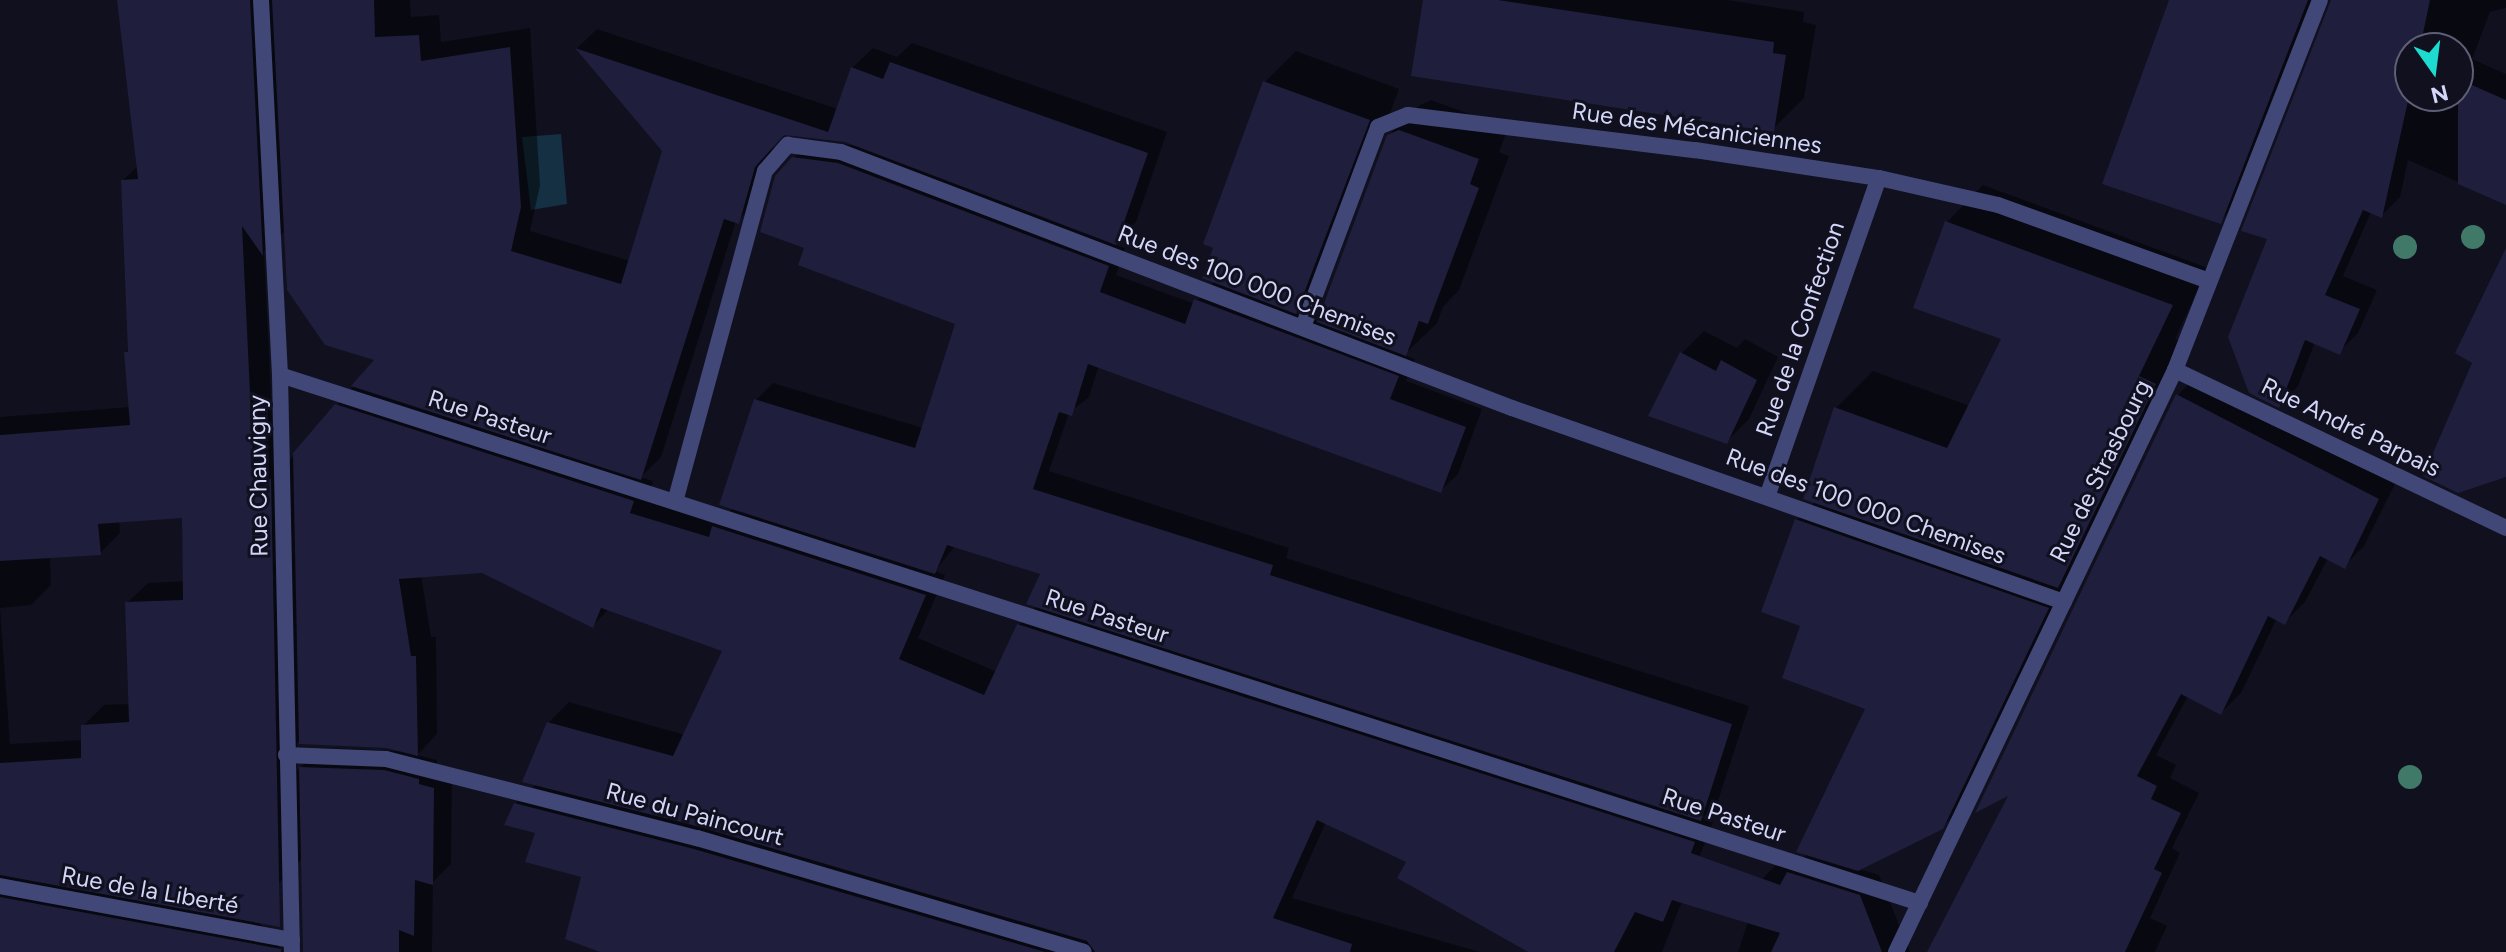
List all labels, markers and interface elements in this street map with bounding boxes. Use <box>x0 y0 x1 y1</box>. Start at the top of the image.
north arrow <box>2394 32 2474 112</box>
text: N <box>2428 79 2451 109</box>
street label: Rue des Mécaniciennes <box>1570 96 1824 160</box>
street label: Rue de la Confection <box>1750 218 1850 440</box>
street label: Rue des 100 000 Chemises <box>1114 219 1400 351</box>
street label: Rue André Parpais <box>2257 371 2445 483</box>
street label: Rue de Strasbourg <box>2043 375 2157 567</box>
street label: Rue Pasteur <box>425 384 555 450</box>
street label: Rue Chauvigny <box>242 395 274 557</box>
street label: Rue des 100 000 Chemises <box>1722 442 2010 570</box>
street label: Rue Pasteur <box>1042 583 1172 649</box>
street label: Rue du Paincourt <box>603 776 787 852</box>
street label: Rue Pasteur <box>1659 782 1789 848</box>
street label: Rue de la Liberté <box>59 860 241 920</box>

